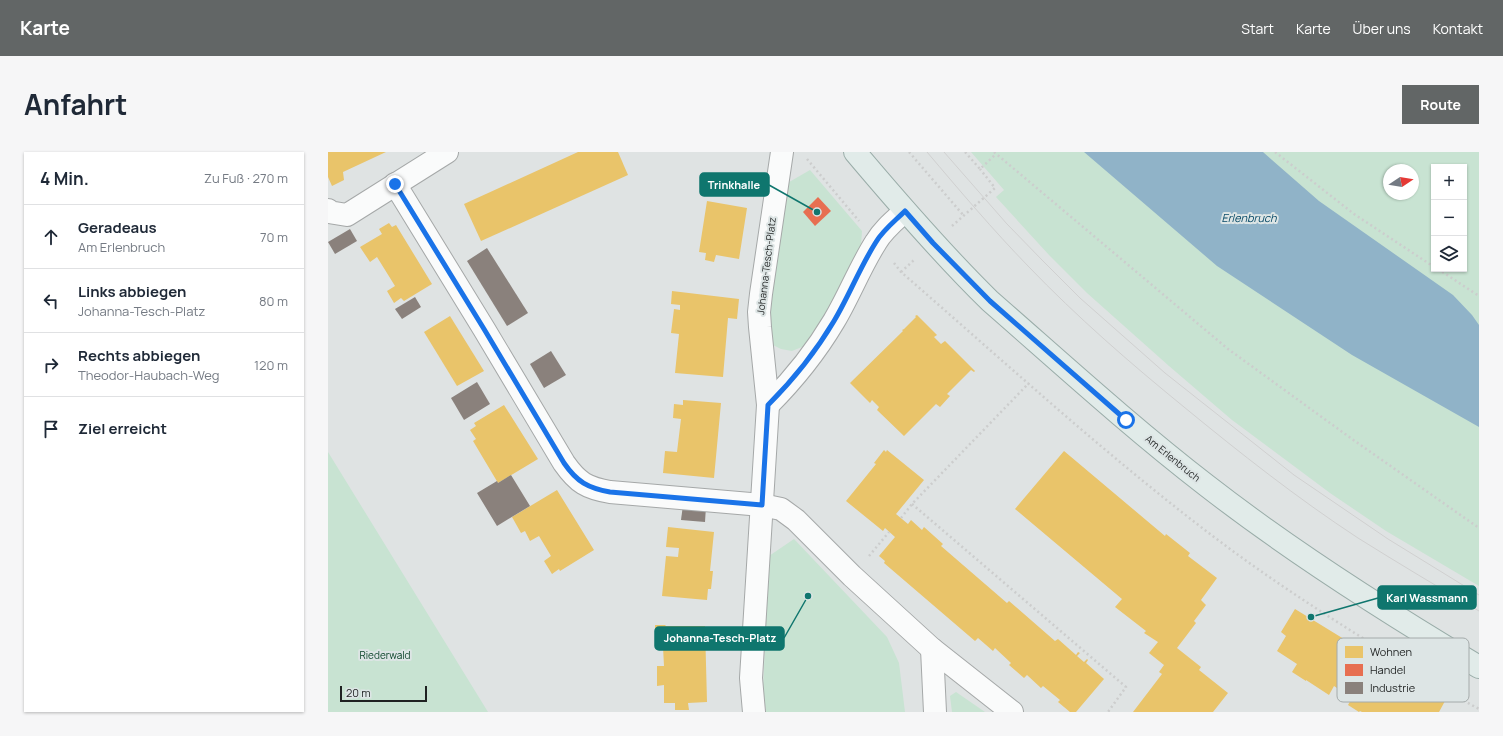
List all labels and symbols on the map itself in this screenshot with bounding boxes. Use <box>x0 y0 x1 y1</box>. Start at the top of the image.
north arrow <box>1383 164 1419 200</box>
callout: Trinkhalle <box>700 173 769 196</box>
route end <box>386 175 404 193</box>
text: Trinkhalle <box>708 177 761 192</box>
water label: Erlenbruch <box>1221 210 1277 225</box>
street label: Johanna-Tesch-Platz <box>753 216 779 316</box>
route start <box>1117 411 1135 429</box>
street label: Am Erlenbruch <box>1143 431 1203 485</box>
callout: Karl Wassmann <box>1378 586 1476 609</box>
text: Karl Wassmann <box>1386 590 1468 605</box>
callout: Johanna-Tesch-Platz <box>655 627 784 650</box>
text: Johanna-Tesch-Platz <box>664 630 776 645</box>
legend <box>1337 638 1469 702</box>
text: Wohnen <box>1370 644 1412 659</box>
park label: Riederwald <box>359 648 411 662</box>
text: Handel <box>1370 662 1406 677</box>
text: Industrie <box>1370 680 1416 695</box>
scale bar <box>340 684 427 703</box>

